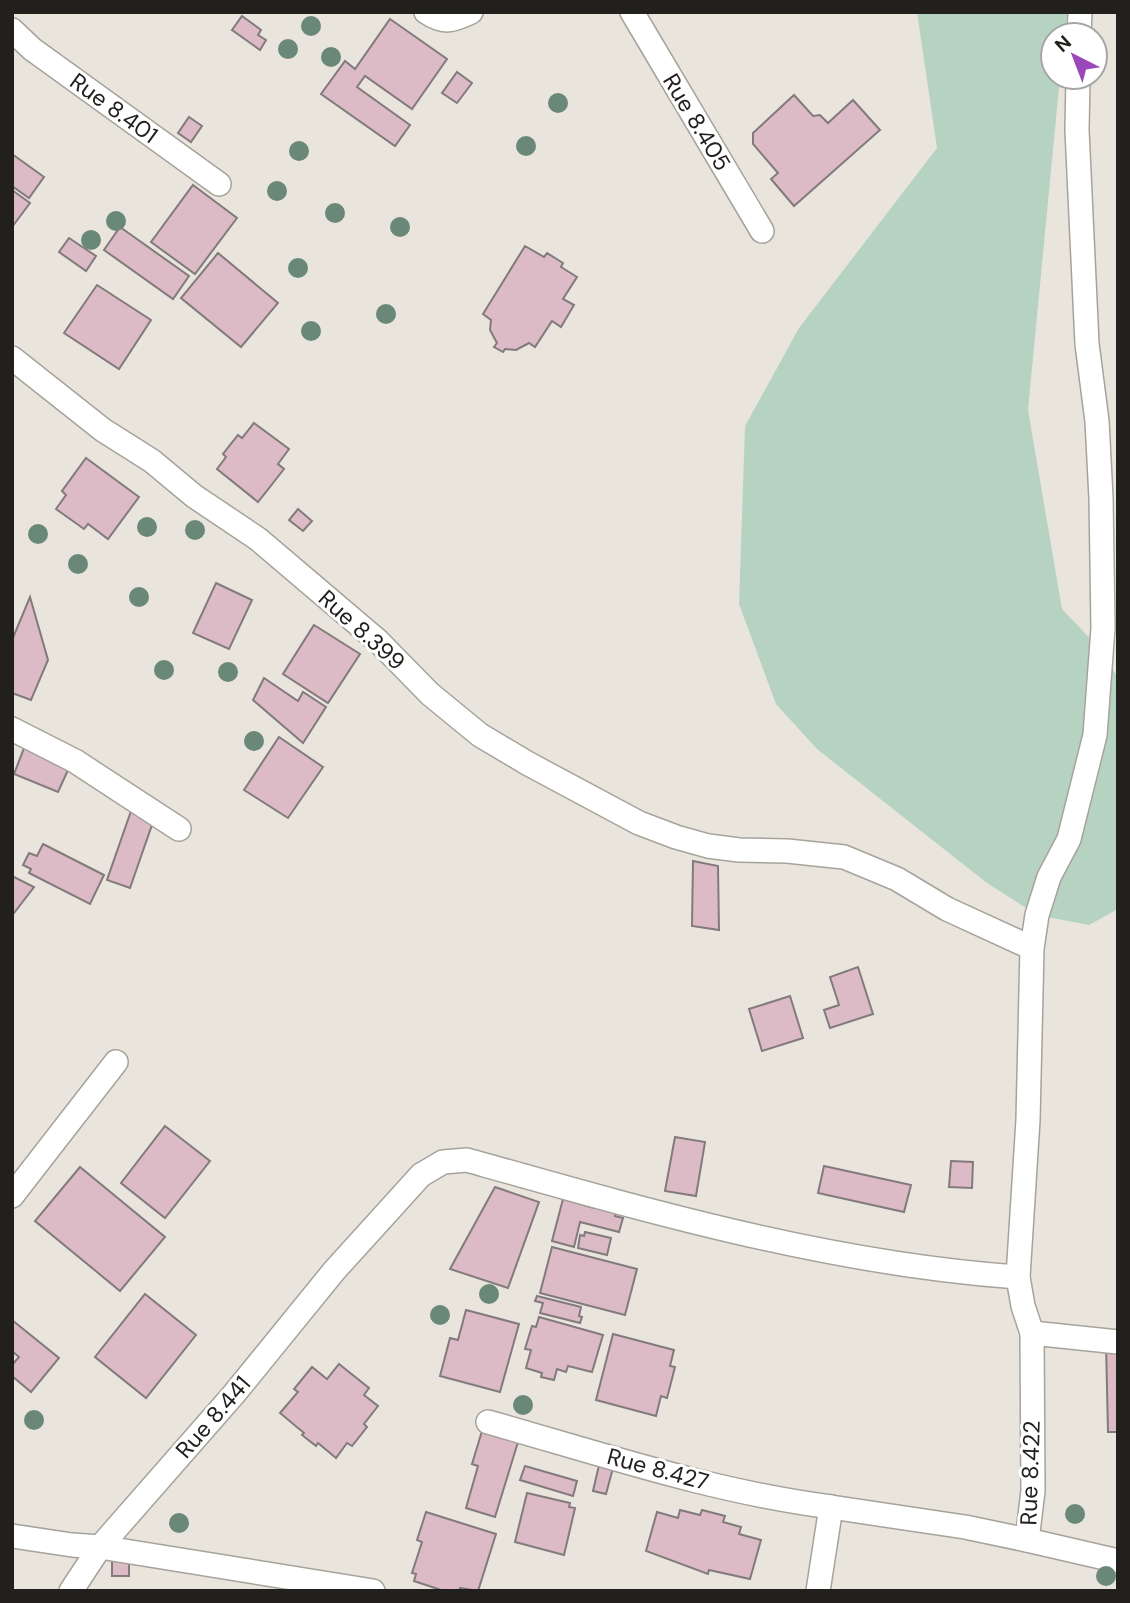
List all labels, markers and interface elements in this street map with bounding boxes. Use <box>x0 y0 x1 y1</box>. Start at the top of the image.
north arrow <box>1039 21 1109 91</box>
text: N <box>1049 30 1076 58</box>
street label: Rue 8.401 <box>64 66 164 150</box>
street label: Rue 8.405 <box>656 68 738 176</box>
street label: Rue 8.399 <box>312 583 412 677</box>
street label: Rue 8.441 <box>169 1370 257 1464</box>
street label: Rue 8.422 <box>1013 1420 1047 1526</box>
street label: Rue 8.427 <box>604 1441 712 1497</box>

